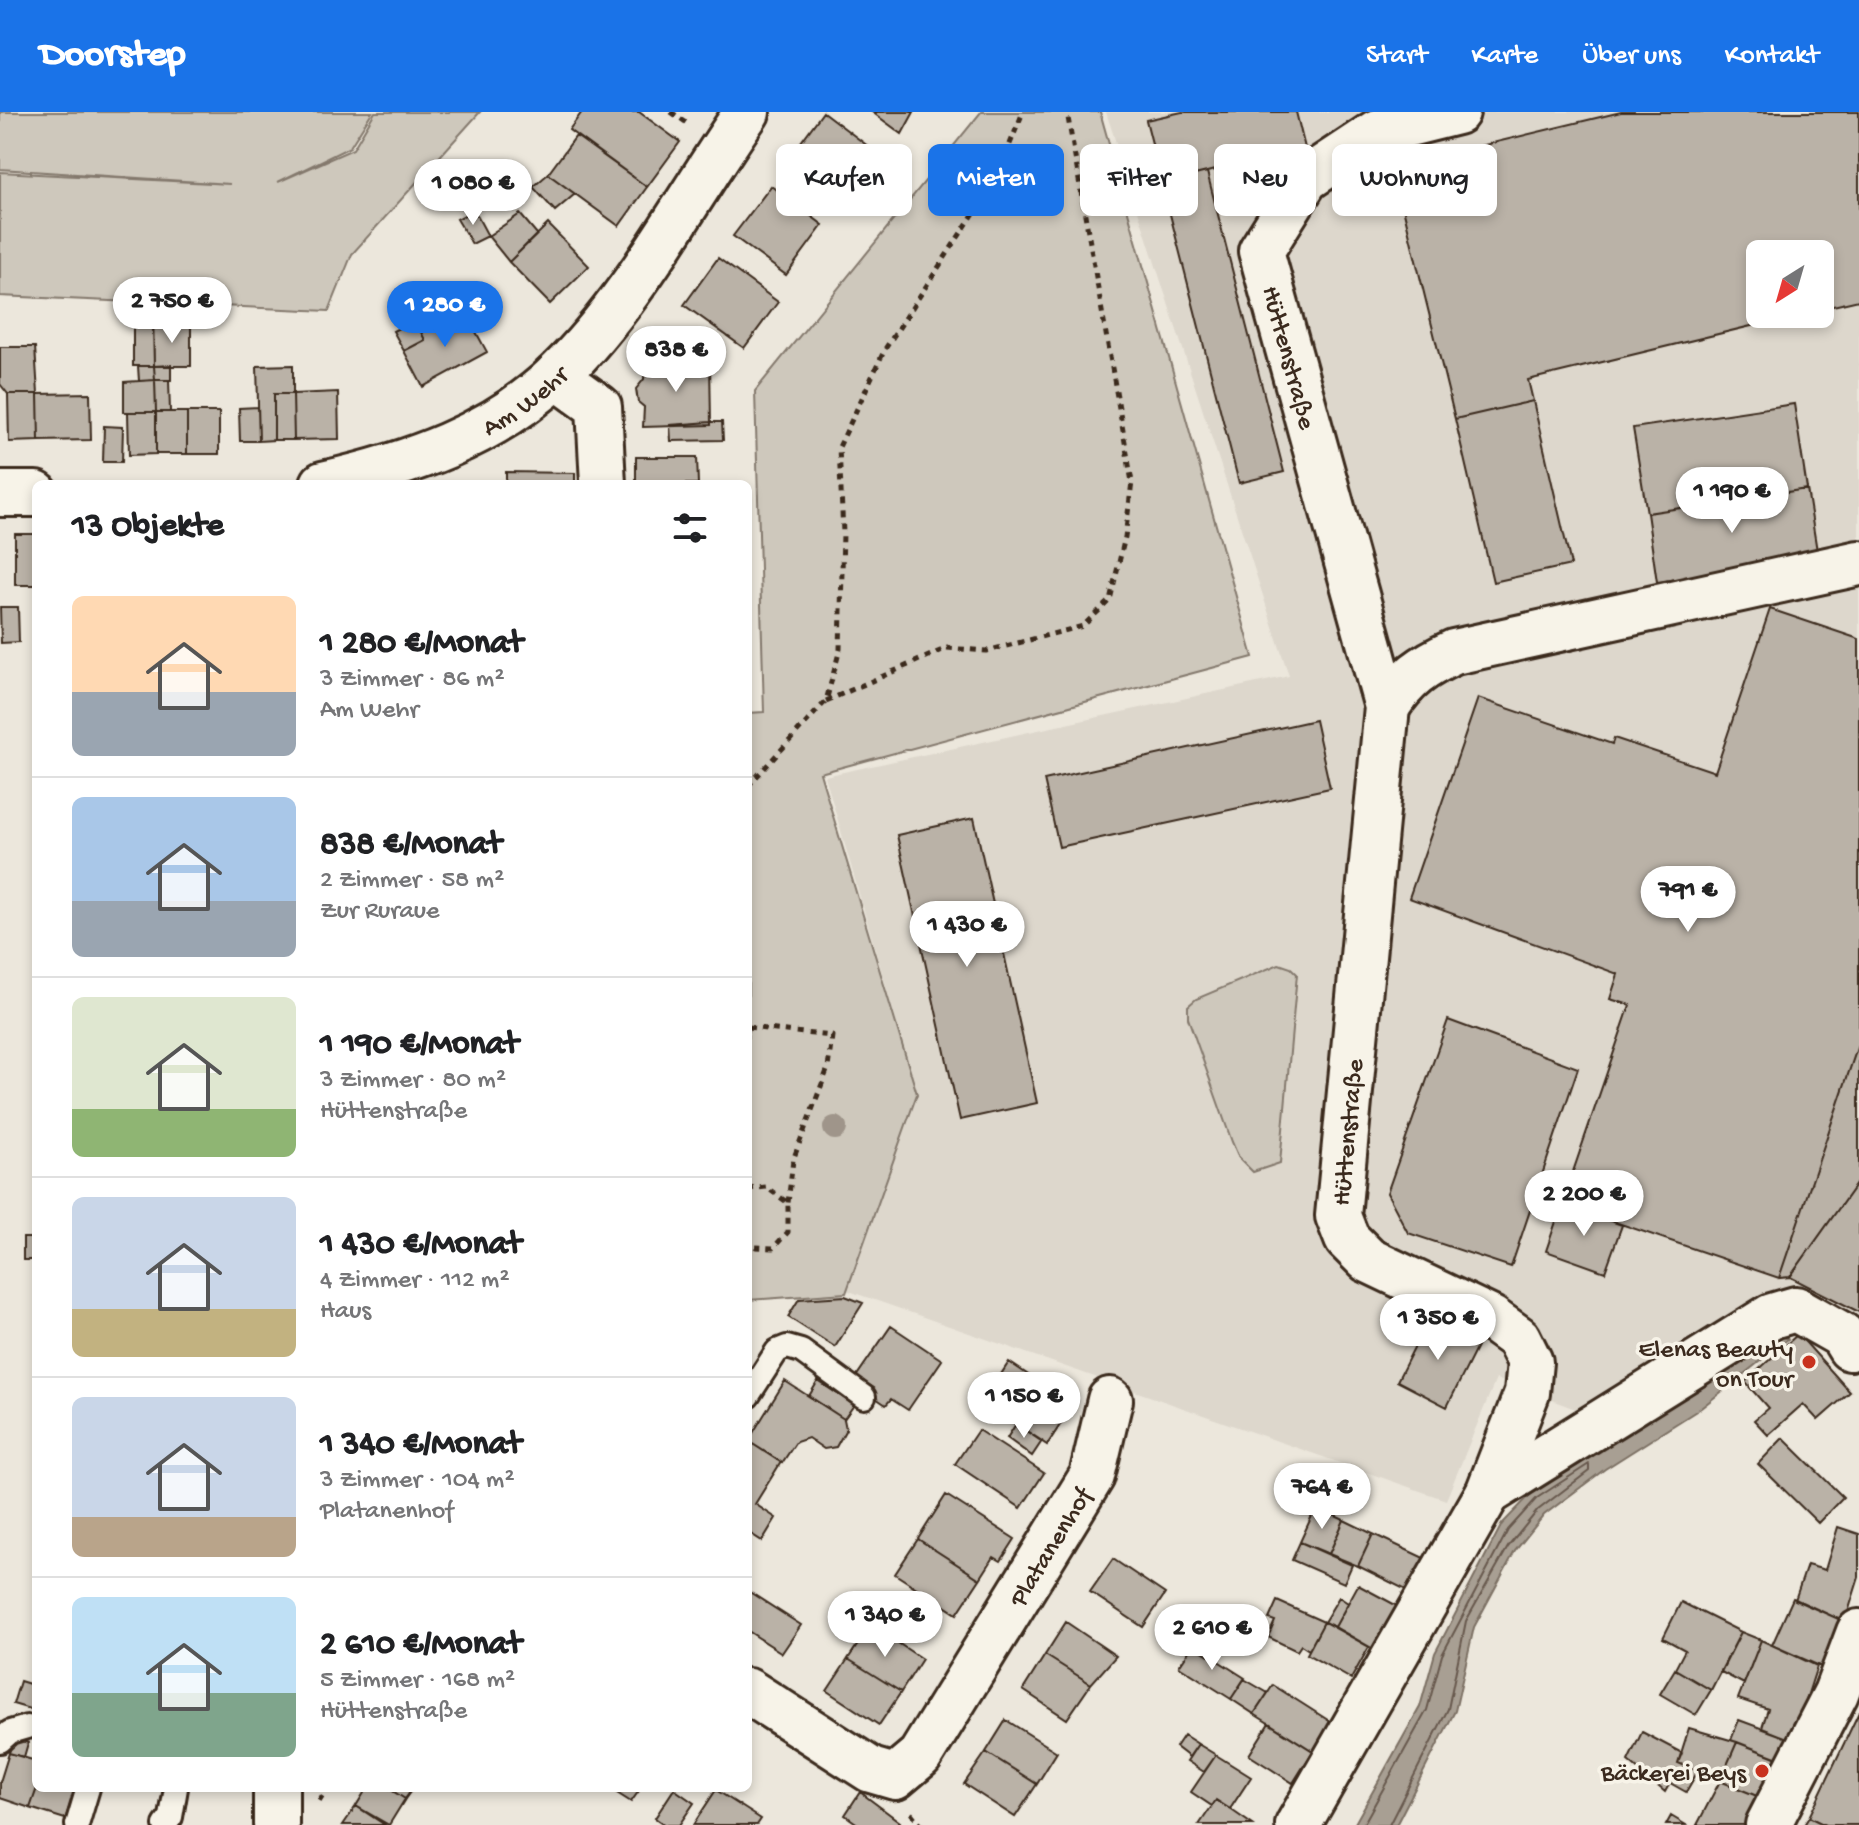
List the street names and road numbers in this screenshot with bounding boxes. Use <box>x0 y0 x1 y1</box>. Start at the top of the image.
street label: Hüttenstraße <box>1253 283 1321 434</box>
street label: Am Wehr <box>478 360 579 445</box>
street label: Hüttenstraße <box>1328 1057 1373 1207</box>
street label: Platanenhof <box>1004 1482 1102 1614</box>

